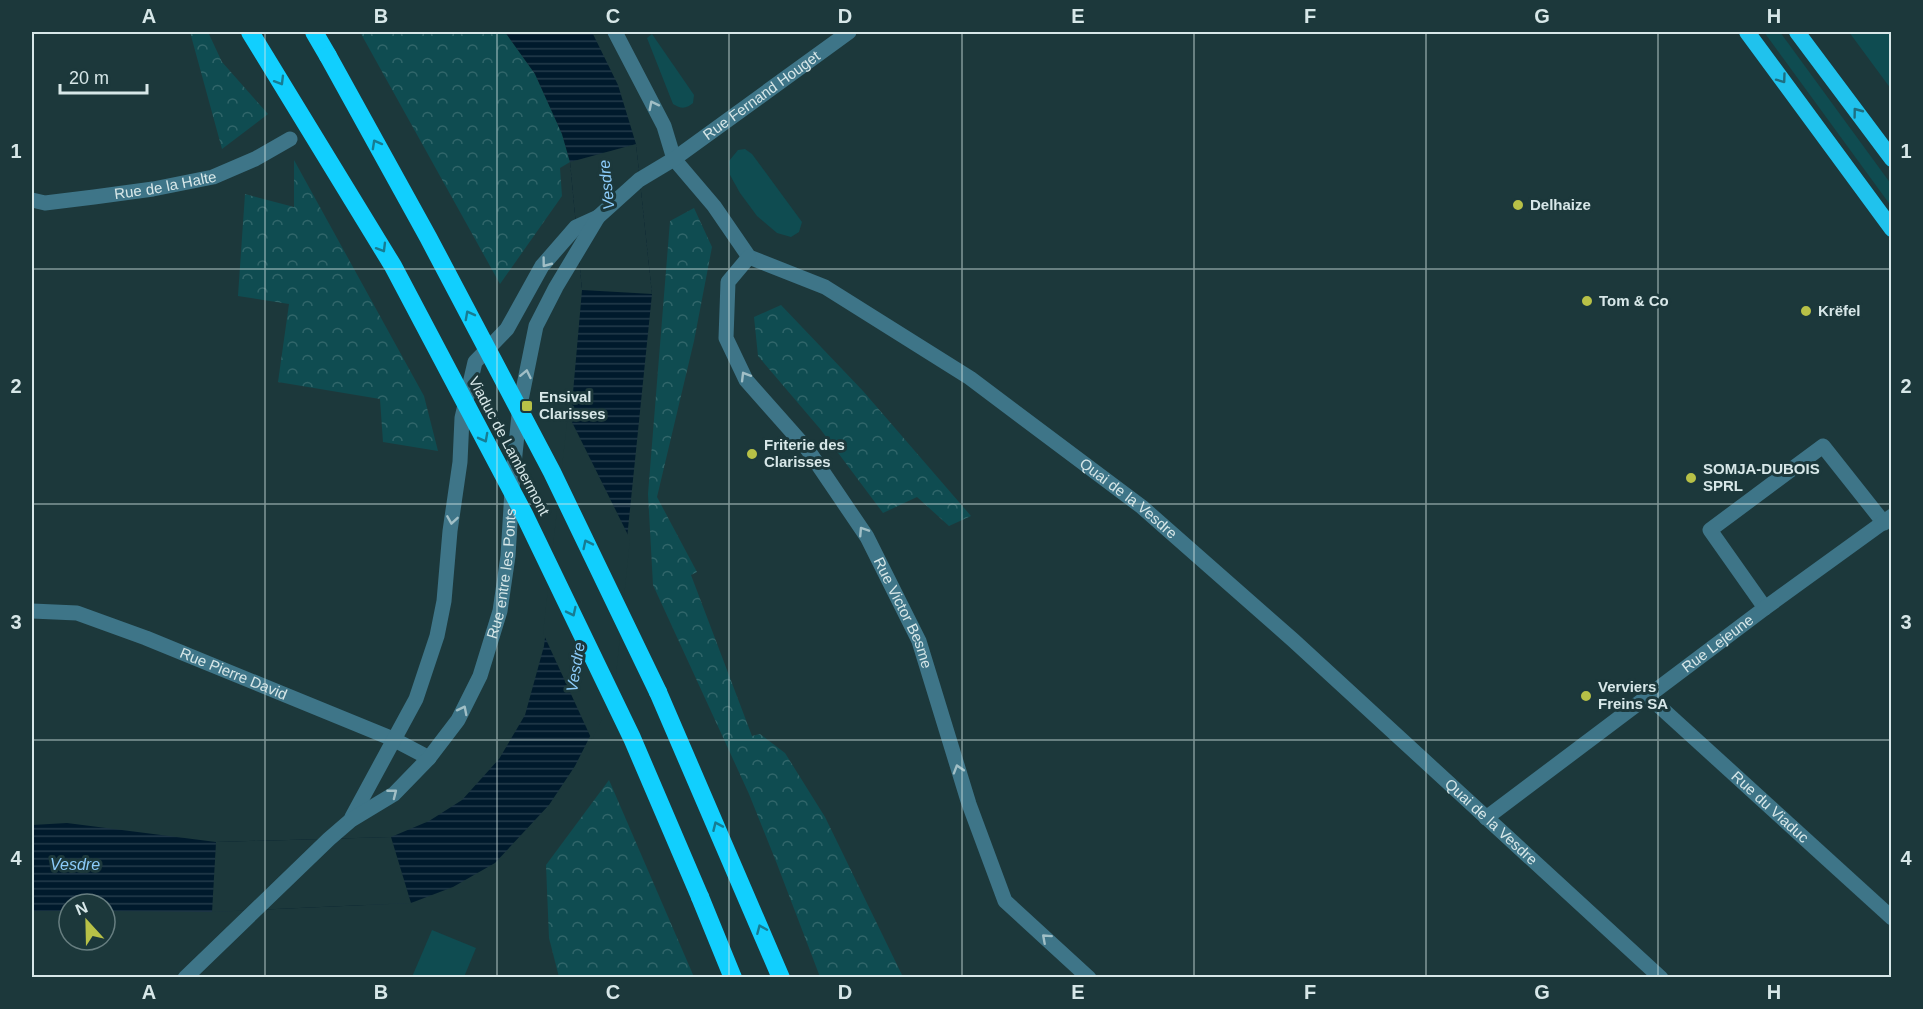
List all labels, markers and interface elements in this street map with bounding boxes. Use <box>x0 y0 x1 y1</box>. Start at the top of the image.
text: A <box>142 5 156 27</box>
text: B <box>374 5 388 27</box>
text: C <box>606 5 620 27</box>
text: D <box>838 5 852 27</box>
text: E <box>1071 5 1085 27</box>
text: F <box>1304 5 1316 27</box>
text: G <box>1534 5 1550 27</box>
text: H <box>1767 5 1781 27</box>
street label: Rue Fernand Houget <box>700 47 824 143</box>
scale bar <box>60 57 147 95</box>
text: 20 m <box>69 68 109 88</box>
one-way arrow <box>1774 72 1785 83</box>
one-way arrow <box>273 75 285 85</box>
one-way arrow <box>649 100 660 111</box>
one-way arrow <box>1853 108 1864 119</box>
one-way arrow <box>372 139 383 150</box>
text: 1 <box>10 140 22 162</box>
text: 1 <box>1900 140 1912 162</box>
water label: Vesdre <box>595 159 618 211</box>
street label: Rue de la Halte <box>113 168 218 202</box>
place label: Delhaize <box>1530 196 1591 213</box>
marker: Delhaize <box>1511 198 1525 212</box>
one-way arrow <box>374 242 386 252</box>
one-way arrow <box>542 257 553 268</box>
place label: Tom & Co <box>1599 292 1669 309</box>
marker: Tom & Co <box>1580 294 1594 308</box>
place label: Krëfel <box>1818 302 1861 319</box>
marker: Krëfel <box>1799 304 1813 318</box>
one-way arrow <box>465 311 476 321</box>
one-way arrow <box>519 370 532 380</box>
one-way arrow <box>741 372 752 382</box>
street label: Viaduc de Lambermont <box>466 373 554 519</box>
text: 2 <box>10 375 22 397</box>
text: 2 <box>1900 375 1912 397</box>
place label: Ensival Clarisses <box>539 388 606 422</box>
marker: Ensival Clarisses <box>520 399 534 413</box>
one-way arrow <box>477 432 488 442</box>
place label: Friterie des Clarisses <box>764 436 845 470</box>
marker: Friterie des Clarisses <box>745 447 759 461</box>
street label: Quai de la Vesdre <box>1077 454 1181 542</box>
place label: SOMJA-DUBOIS SPRL <box>1703 460 1820 494</box>
marker: SOMJA-DUBOIS SPRL <box>1684 471 1698 485</box>
street label: Rue entre les Ponts <box>483 508 519 641</box>
one-way arrow <box>446 516 458 525</box>
one-way arrow <box>859 526 870 537</box>
one-way arrow <box>583 540 595 551</box>
street label: Rue Victor Besme <box>871 554 936 670</box>
one-way arrow <box>564 606 576 617</box>
text: 3 <box>10 611 22 633</box>
street label: Rue Lejeune <box>1678 611 1757 676</box>
text: 3 <box>1900 611 1912 633</box>
water label: Vesdre <box>563 641 588 693</box>
street label: Rue Pierre David <box>178 644 290 703</box>
place label: Verviers Freins SA <box>1598 678 1668 712</box>
marker: Verviers Freins SA <box>1579 689 1593 703</box>
one-way arrow <box>455 706 467 717</box>
one-way arrow <box>953 764 966 775</box>
street label: Rue du Viaduc <box>1728 767 1813 846</box>
street label: Quai de la Vesdre <box>1442 775 1541 868</box>
one-way arrow <box>386 790 397 801</box>
one-way arrow <box>712 821 724 832</box>
text: 4 <box>10 847 22 869</box>
text: 4 <box>1900 847 1912 869</box>
water label: Vesdre <box>50 856 100 873</box>
north arrow <box>57 892 117 952</box>
text: N <box>73 899 90 919</box>
one-way arrow <box>756 924 768 935</box>
one-way arrow <box>1042 934 1053 945</box>
text: A <box>142 981 156 1003</box>
text: B <box>374 981 388 1003</box>
text: C <box>606 981 620 1003</box>
text: D <box>838 981 852 1003</box>
text: E <box>1071 981 1085 1003</box>
text: F <box>1304 981 1316 1003</box>
text: G <box>1534 981 1550 1003</box>
text: H <box>1767 981 1781 1003</box>

